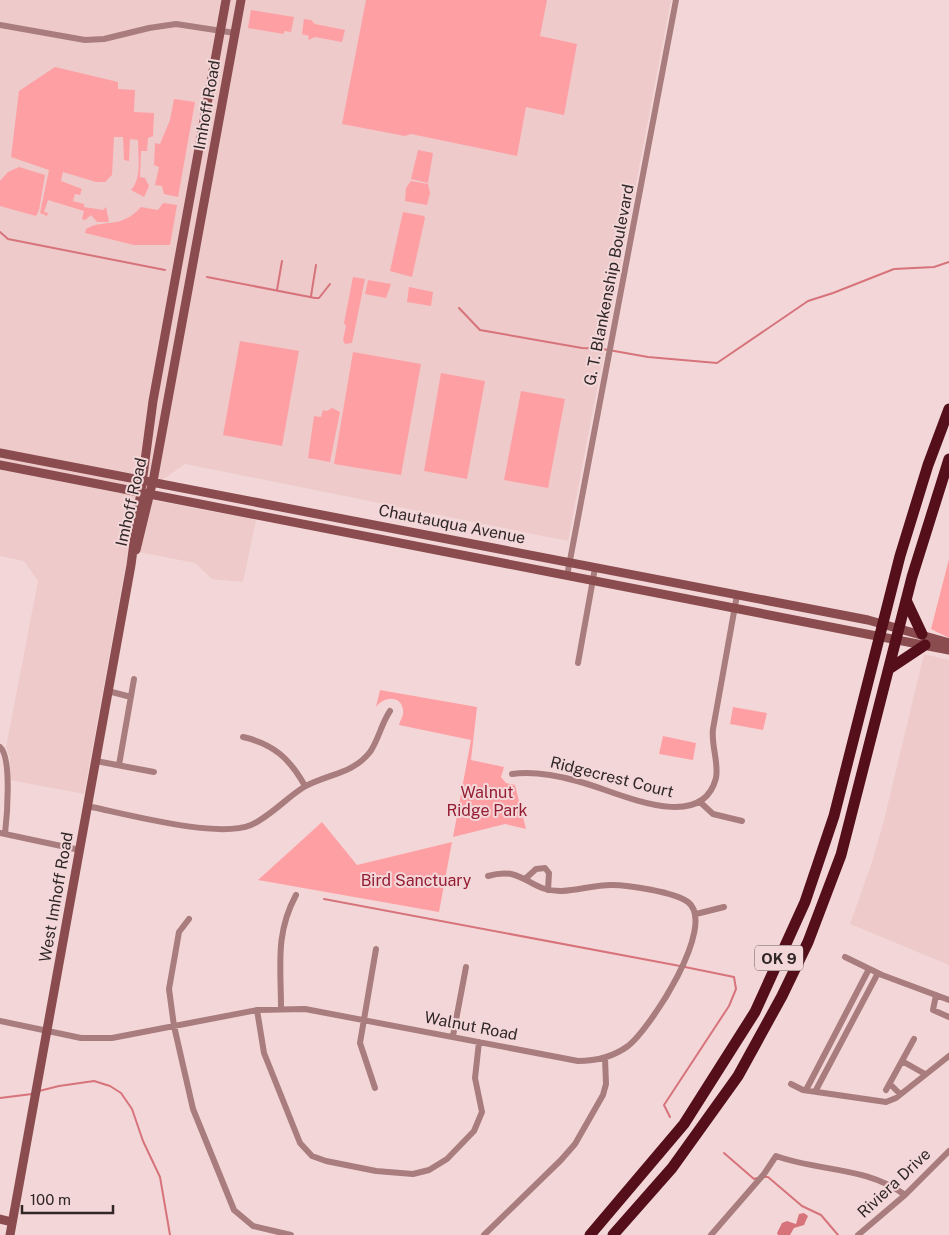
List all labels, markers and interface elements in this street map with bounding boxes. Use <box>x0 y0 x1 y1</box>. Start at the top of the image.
street label: Imhoff Road <box>190 59 224 151</box>
street label: G. T. Blankenship Boulevard <box>580 183 638 387</box>
street label: Imhoff Road <box>112 456 150 548</box>
street label: Chautauqua Avenue <box>377 500 527 548</box>
street label: Ridgecrest Court <box>548 752 676 802</box>
park label: Walnut Ridge Park <box>447 783 527 820</box>
street label: West Imhoff Road <box>35 830 77 964</box>
park label: Bird Sanctuary <box>361 871 472 890</box>
road number: OK 9 <box>755 946 803 970</box>
street label: Walnut Road <box>423 1008 519 1044</box>
street label: Riviera Drive <box>854 1144 934 1222</box>
scale bar <box>22 1182 114 1214</box>
text: 100 m <box>30 1191 71 1208</box>

